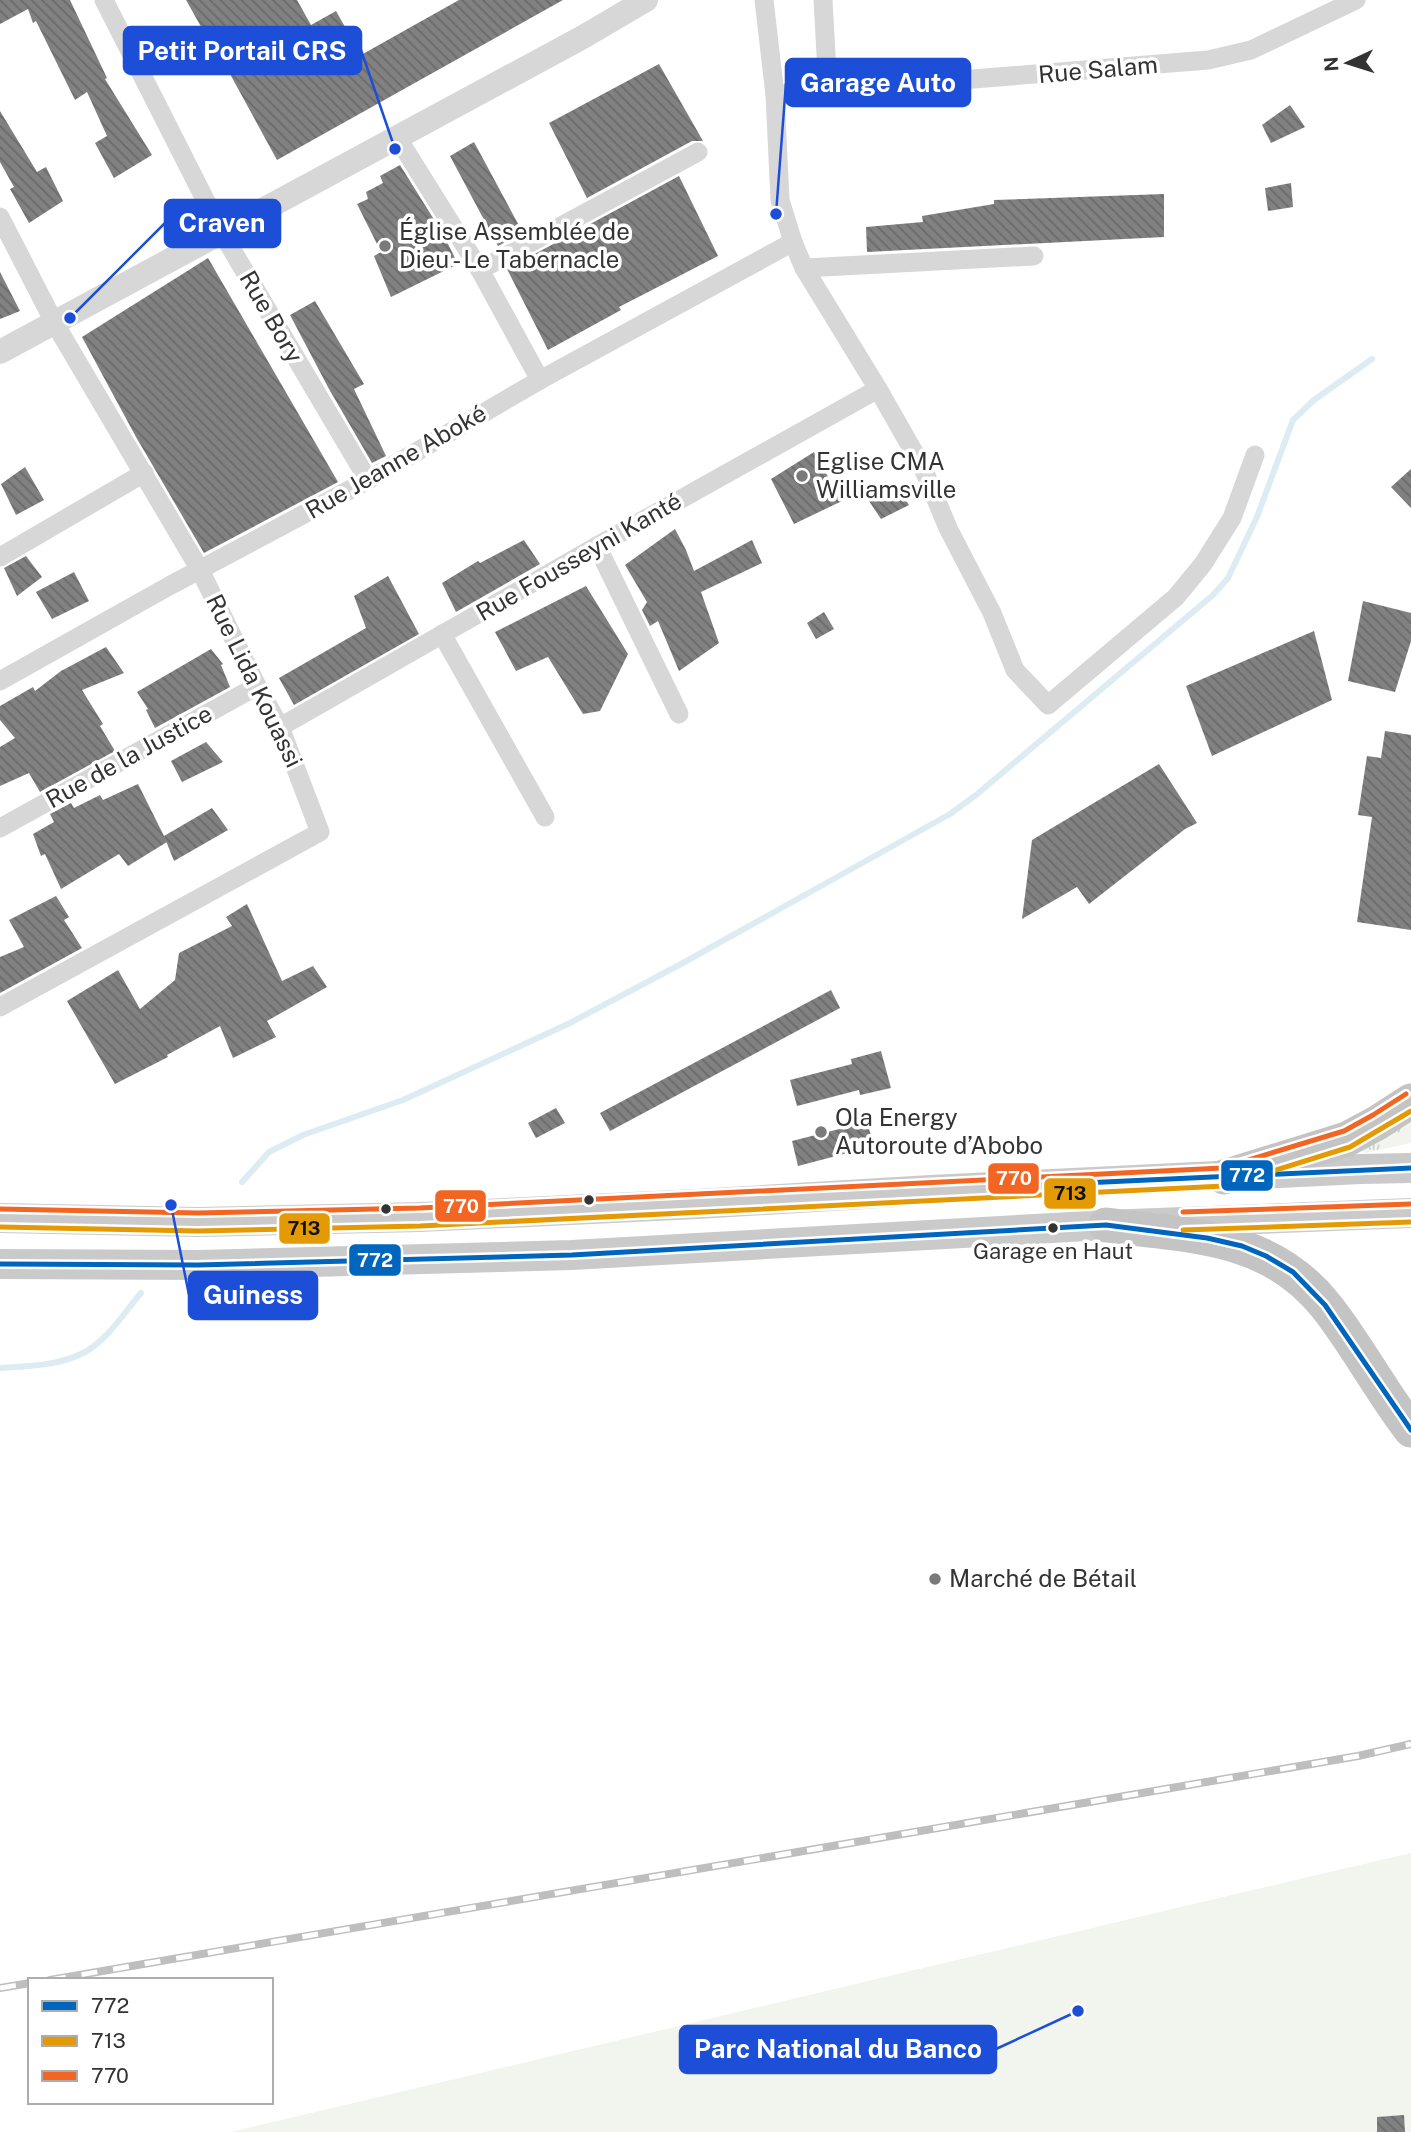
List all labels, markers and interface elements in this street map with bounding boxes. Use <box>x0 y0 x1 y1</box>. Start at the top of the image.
callout: Petit Portail CRS <box>124 27 361 74</box>
north arrow <box>1313 28 1383 98</box>
text: Petit Portail CRS <box>138 35 346 66</box>
street label: Rue Salam <box>1037 50 1159 88</box>
text: N <box>1320 56 1343 72</box>
callout: Garage Auto <box>786 59 970 106</box>
text: Garage Auto <box>800 67 956 98</box>
callout: Craven <box>165 200 280 247</box>
text: Craven <box>179 207 265 238</box>
place label: Église Assemblée de Dieu - Le Tabernacle <box>399 217 630 273</box>
marker: Église Assemblée de Dieu - Le Tabernacle <box>377 238 393 254</box>
street label: Rue Bory <box>234 266 309 368</box>
street label: Rue Jeanne Aboké <box>300 398 491 524</box>
place label: Eglise CMA Williamsville <box>816 447 956 503</box>
marker: Eglise CMA Williamsville <box>794 468 810 484</box>
street label: Rue Fousseyni Kanté <box>471 486 686 626</box>
street label: Rue Lida Kouassi <box>201 590 309 772</box>
street label: Rue de la Justice <box>41 699 217 813</box>
place label: Ola Energy Autoroute d’Abobo <box>835 1103 1043 1159</box>
marker: Ola Energy Autoroute d’Abobo <box>813 1124 829 1140</box>
line badge: 772 <box>1220 1159 1274 1192</box>
line badge: 770 <box>987 1162 1040 1195</box>
text: 772 <box>1229 1164 1265 1186</box>
text: 770 <box>996 1167 1032 1189</box>
line badge: 713 <box>1043 1177 1097 1210</box>
text: 713 <box>1054 1182 1086 1204</box>
line badge: 770 <box>434 1189 487 1223</box>
unlabelled marker <box>582 1193 596 1207</box>
text: 770 <box>443 1195 479 1217</box>
unlabelled marker <box>379 1202 393 1216</box>
line badge: 713 <box>278 1212 331 1245</box>
text: 713 <box>288 1217 320 1239</box>
marker: Garage en Haut <box>1046 1221 1060 1235</box>
place label: Garage en Haut <box>973 1238 1133 1264</box>
line badge: 772 <box>348 1243 402 1277</box>
text: 772 <box>357 1249 393 1271</box>
callout: Guiness <box>189 1272 317 1319</box>
text: Guiness <box>203 1279 303 1310</box>
place label: Marché de Bétail <box>949 1564 1137 1592</box>
marker: Marché de Bétail <box>927 1571 943 1587</box>
legend <box>28 1978 273 2104</box>
text: 772 <box>91 1993 129 2018</box>
callout: Parc National du Banco <box>680 2026 996 2073</box>
text: 713 <box>91 2028 126 2053</box>
text: Parc National du Banco <box>694 2033 982 2064</box>
text: 770 <box>91 2063 129 2088</box>

